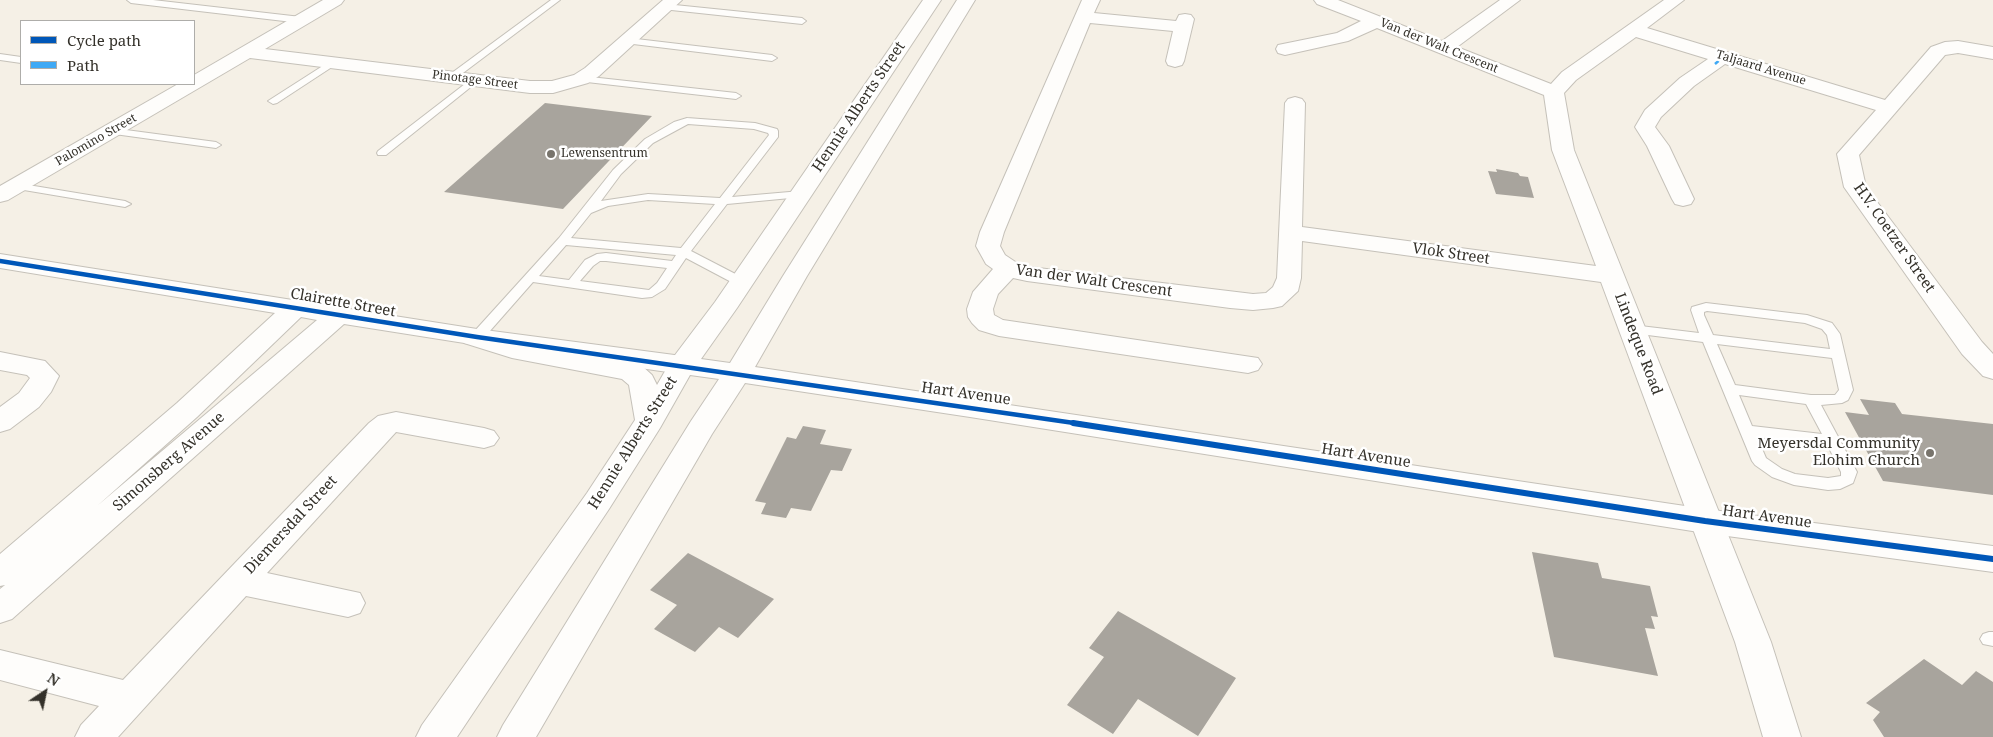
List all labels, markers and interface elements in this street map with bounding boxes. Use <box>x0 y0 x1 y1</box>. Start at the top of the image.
street label: Van der Walt Crescent <box>1378 16 1500 76</box>
legend <box>20 20 195 85</box>
text: Cycle path <box>67 30 141 50</box>
street label: Hennie Alberts Street <box>809 38 909 176</box>
street label: Taljaard Avenue <box>1714 47 1808 89</box>
text: Path <box>67 55 99 75</box>
street label: Pinotage Street <box>431 68 519 92</box>
street label: Palomino Street <box>53 111 139 169</box>
place label: Lewensentrum <box>561 147 648 161</box>
marker: Lewensentrum <box>545 148 557 160</box>
street label: H.V. Coetzer Street <box>1849 180 1939 296</box>
street label: Vlok Street <box>1411 240 1491 268</box>
street label: Van der Walt Crescent <box>1015 261 1173 301</box>
street label: Clairette Street <box>289 285 397 321</box>
street label: Lindeque Road <box>1610 290 1666 398</box>
street label: Hennie Alberts Street <box>585 373 681 513</box>
street label: Hart Avenue <box>920 379 1012 409</box>
street label: Simonsberg Avenue <box>109 409 229 515</box>
place label: Meyersdal Community Elohim Church <box>1757 435 1920 470</box>
street label: Hart Avenue <box>1320 440 1412 472</box>
marker: Meyersdal Community Elohim Church <box>1924 447 1936 459</box>
street label: Diemersdal Street <box>241 472 341 578</box>
street label: Hart Avenue <box>1721 502 1813 532</box>
north arrow <box>20 667 70 717</box>
text: N <box>44 668 64 690</box>

